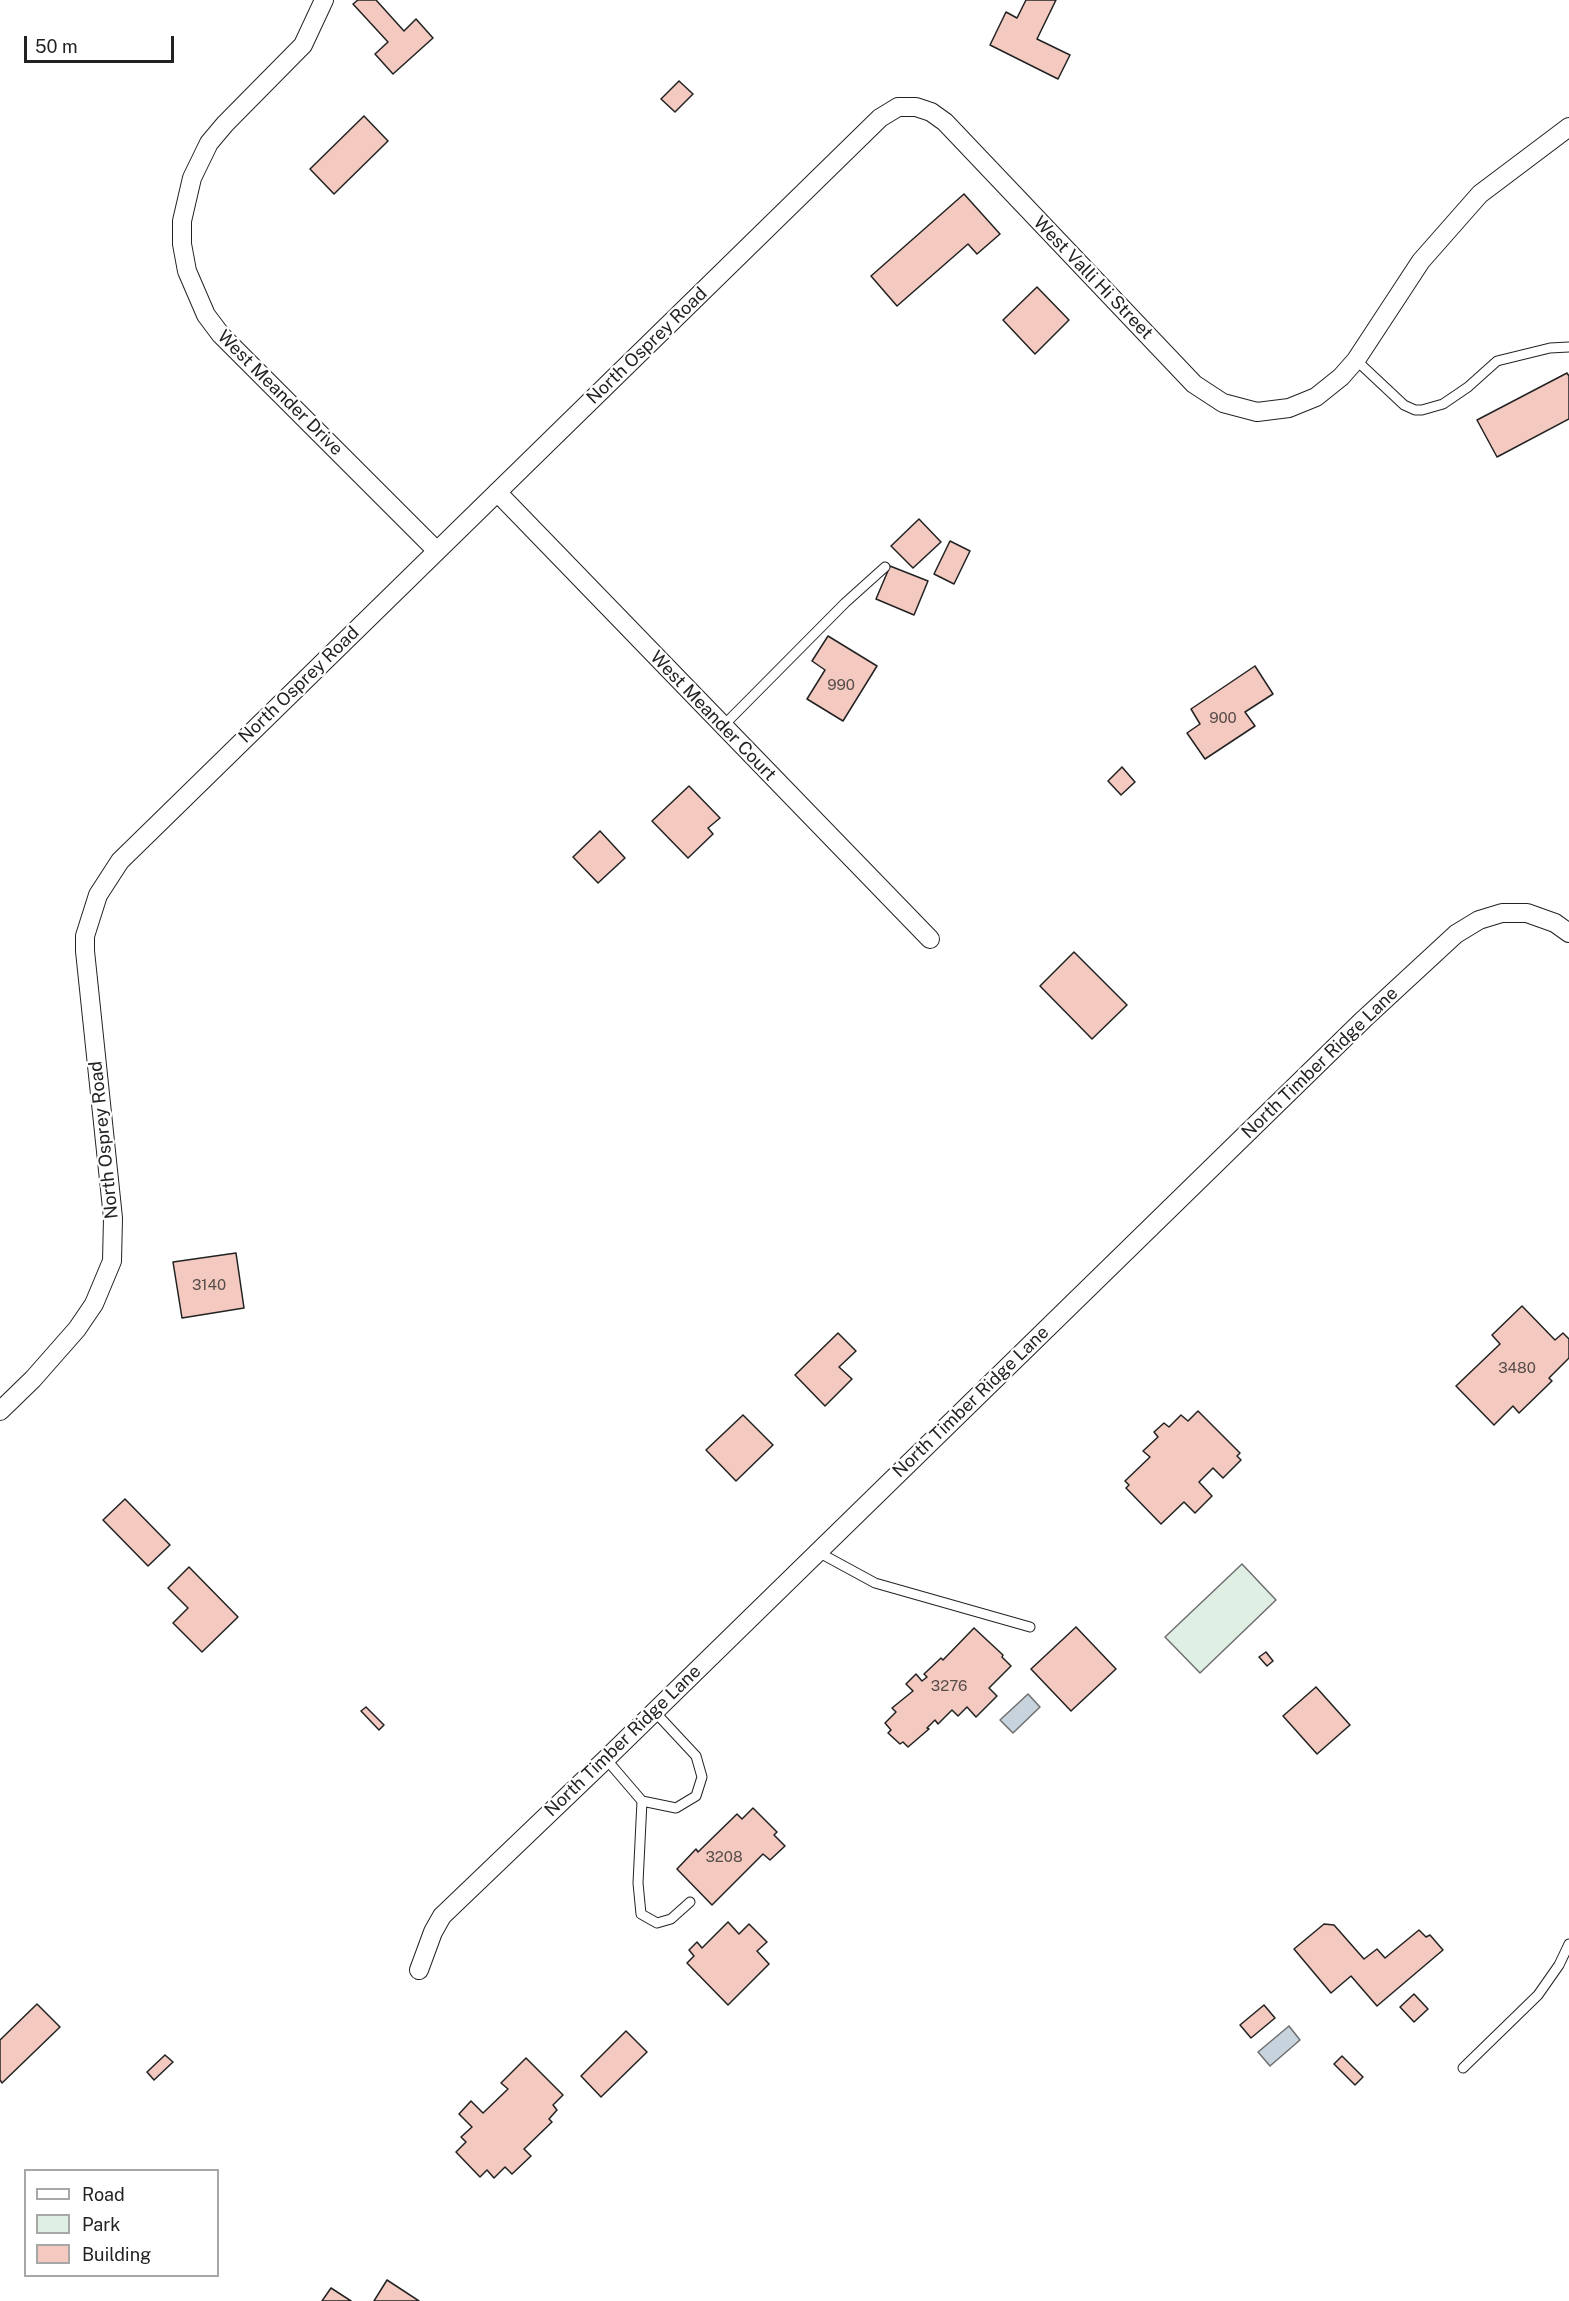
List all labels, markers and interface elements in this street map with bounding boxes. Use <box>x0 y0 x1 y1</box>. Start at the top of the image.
scale bar <box>27 24 177 62</box>
text: 50 m <box>35 36 78 57</box>
street label: West Valli Hi Street <box>1029 212 1157 344</box>
street label: North Osprey Road <box>582 283 712 409</box>
street label: West Meander Drive <box>213 326 347 460</box>
street label: North Osprey Road <box>234 622 364 748</box>
street label: West Meander Court <box>645 647 781 785</box>
house number: 990 <box>827 676 855 694</box>
house number: 900 <box>1209 709 1237 727</box>
street label: North Timber Ridge Lane <box>1237 983 1403 1143</box>
street label: North Osprey Road <box>85 1060 123 1220</box>
house number: 3140 <box>192 1276 226 1294</box>
street label: North Timber Ridge Lane <box>888 1322 1054 1482</box>
house number: 3480 <box>1498 1359 1536 1377</box>
street label: North Timber Ridge Lane <box>540 1661 706 1821</box>
house number: 3276 <box>931 1677 967 1695</box>
house number: 3208 <box>705 1848 743 1866</box>
legend <box>24 2169 219 2277</box>
text: Road <box>82 2184 125 2205</box>
text: Park <box>82 2214 120 2235</box>
text: Building <box>82 2244 151 2265</box>

